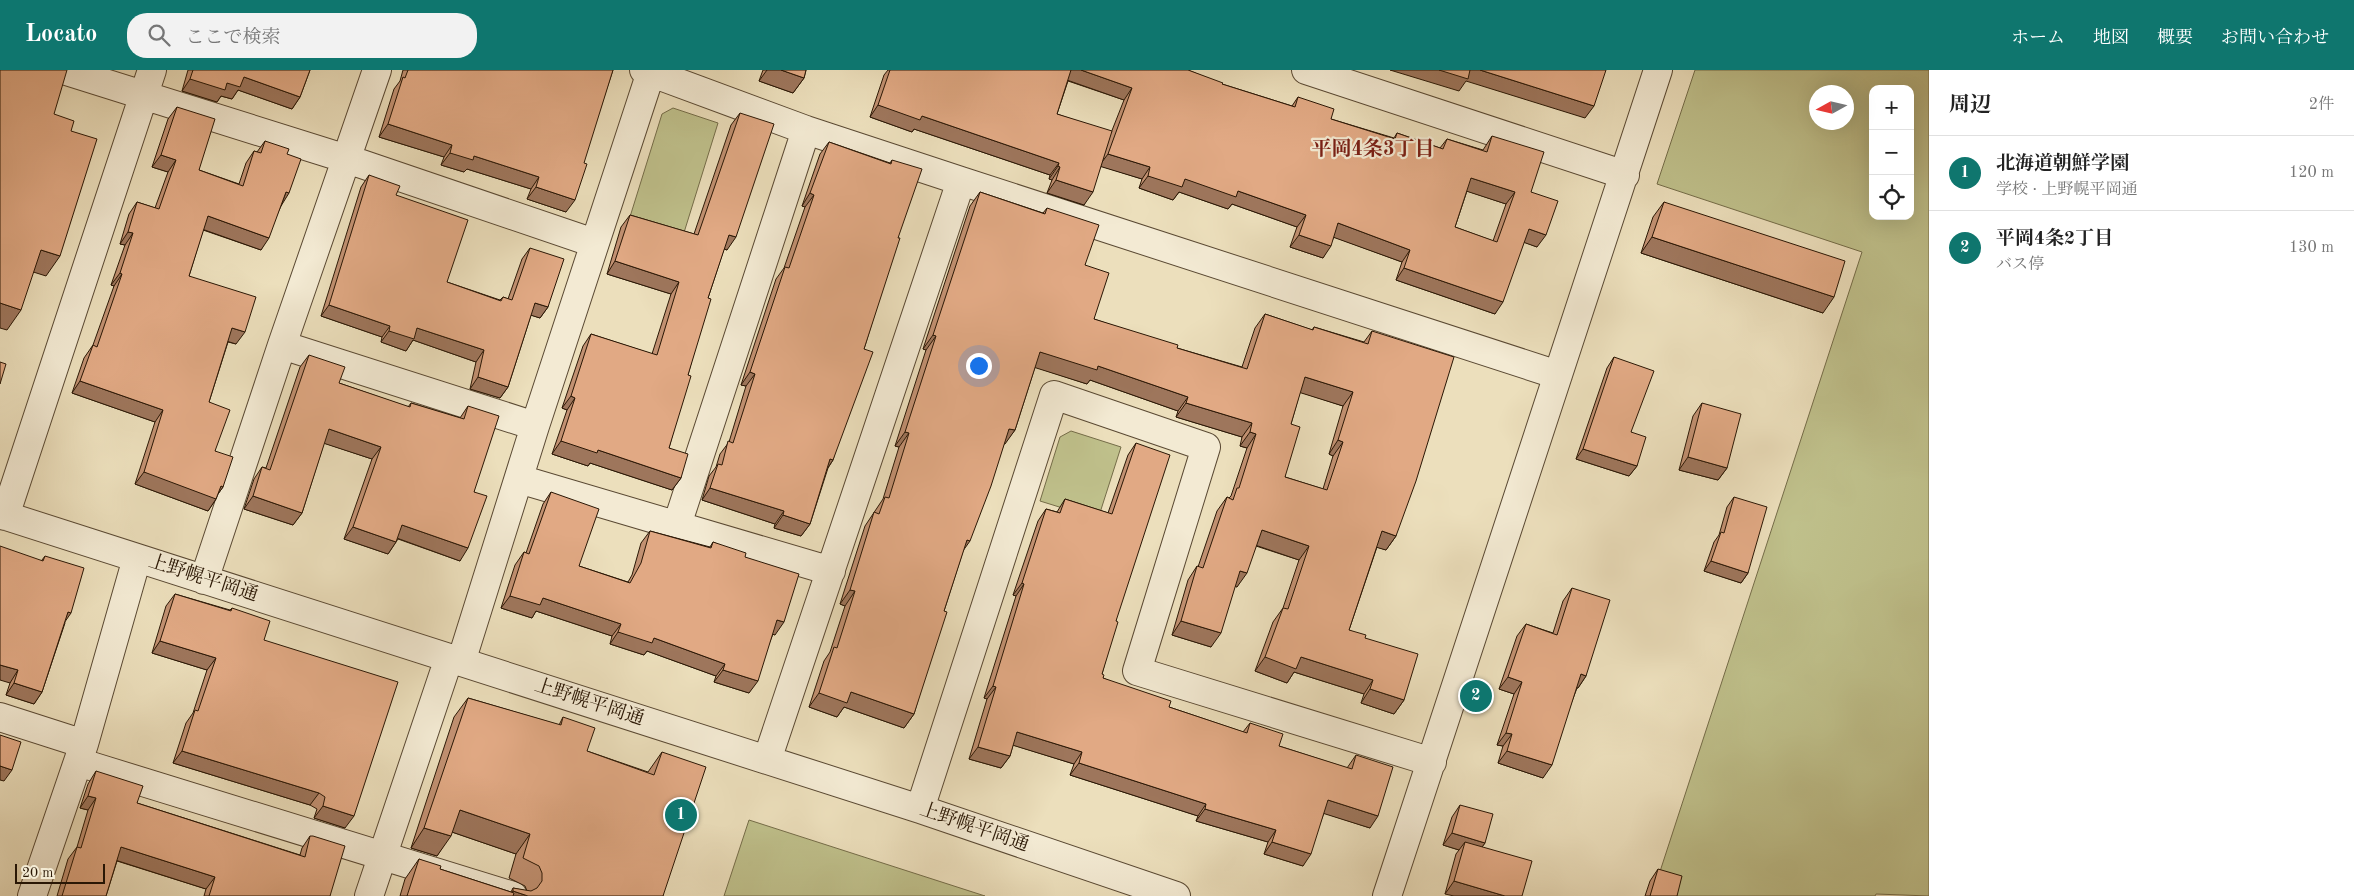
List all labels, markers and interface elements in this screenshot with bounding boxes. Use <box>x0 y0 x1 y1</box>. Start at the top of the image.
search box <box>127 13 477 58</box>
icon: search <box>145 21 173 49</box>
text: Locato <box>25 23 97 47</box>
text: ここで検索 <box>185 29 280 48</box>
text: ホーム <box>2011 29 2065 47</box>
text: 地図 <box>2093 29 2129 47</box>
text: 概要 <box>2157 29 2193 47</box>
text: お問い合わせ <box>2221 29 2329 47</box>
north arrow <box>1809 85 1854 130</box>
map controls <box>1869 85 1914 220</box>
button: + <box>1869 85 1914 130</box>
text: 周辺 <box>1949 95 1991 116</box>
text: 2件 <box>2309 97 2334 113</box>
button: − <box>1869 130 1914 175</box>
district label: 平岡4条3丁目 <box>1311 137 1435 160</box>
text: 北海道朝鮮学園 <box>1996 155 2129 174</box>
text: 1 <box>1960 165 1970 181</box>
text: 120 m <box>2289 165 2334 181</box>
button: locate <box>1869 175 1914 220</box>
text: 学校 · 上野幌平岡通 <box>1996 182 2137 198</box>
text: 平岡4条2丁目 <box>1996 230 2113 249</box>
text: 2 <box>1960 240 1970 256</box>
text: 130 m <box>2289 240 2334 256</box>
text: バス停 <box>1996 257 2044 273</box>
your location <box>966 353 992 379</box>
street label: 上野幌平岡通 <box>146 550 261 606</box>
street label: 上野幌平岡通 <box>532 674 647 730</box>
pin: 2 <box>1460 677 1492 715</box>
pin: 1 <box>665 796 697 834</box>
street label: 上野幌平岡通 <box>917 799 1032 856</box>
scale bar <box>15 861 105 884</box>
text: 20 m <box>22 866 53 880</box>

